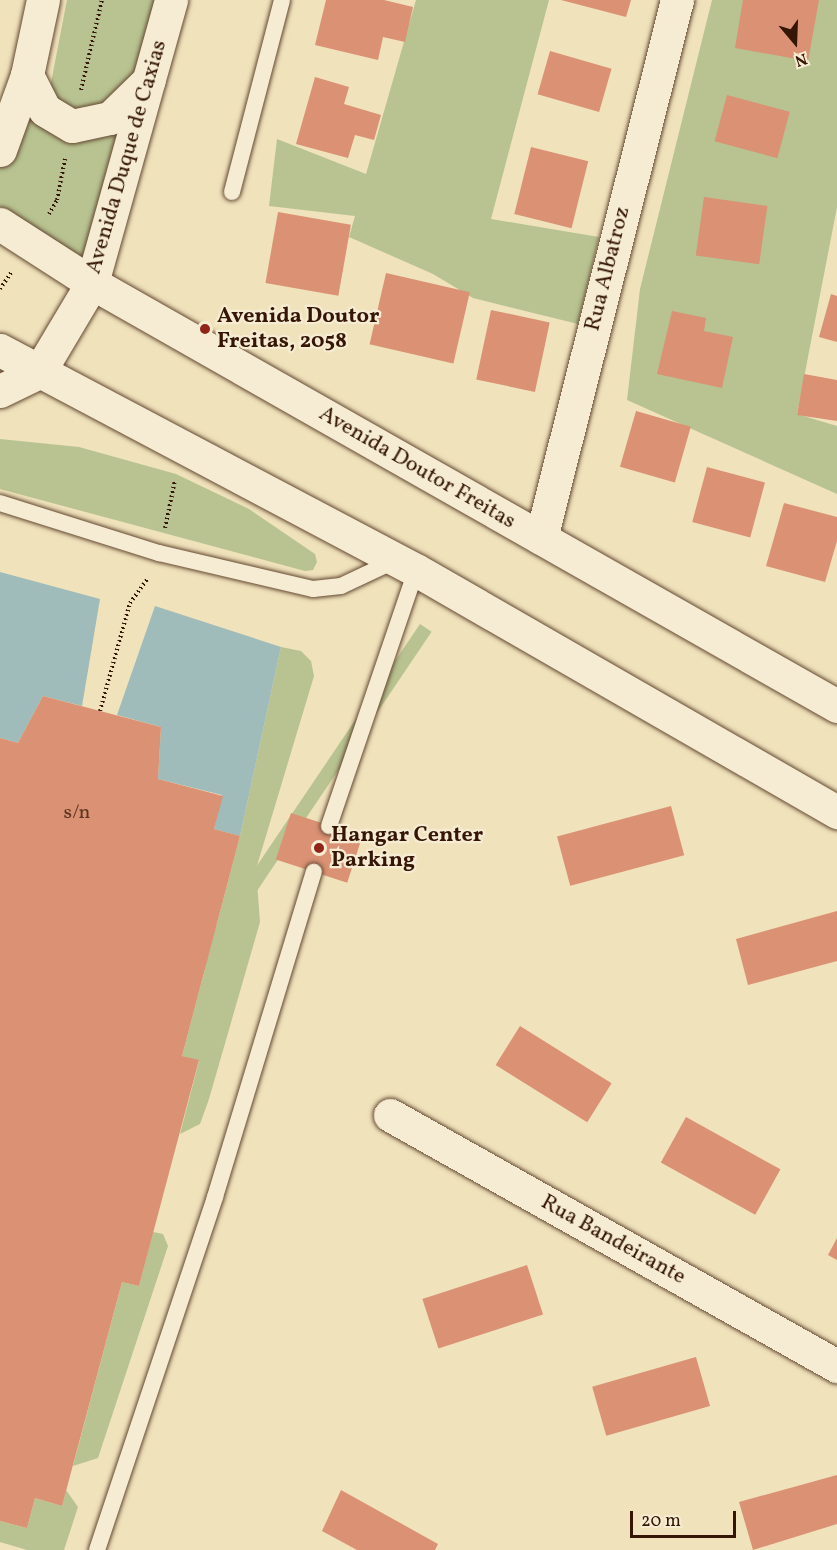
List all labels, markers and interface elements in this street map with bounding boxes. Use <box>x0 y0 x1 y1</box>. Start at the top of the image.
north arrow <box>765 12 825 72</box>
street label: Avenida Duque de Caxias <box>81 37 173 277</box>
text: N <box>792 47 810 71</box>
street label: Rua Albatroz <box>580 204 636 334</box>
place label: Avenida Doutor Freitas, 2058 <box>217 303 379 354</box>
marker: Avenida Doutor Freitas, 2058 <box>198 322 212 336</box>
street label: Avenida Doutor Freitas <box>314 401 520 535</box>
house number: s/n <box>64 801 90 825</box>
place label: Hangar Center Parking <box>331 822 483 873</box>
marker: Hangar Center Parking <box>312 841 326 855</box>
street label: Rua Bandeirante <box>536 1189 690 1291</box>
scale bar <box>633 1499 740 1537</box>
text: 20 m <box>641 1509 681 1534</box>

